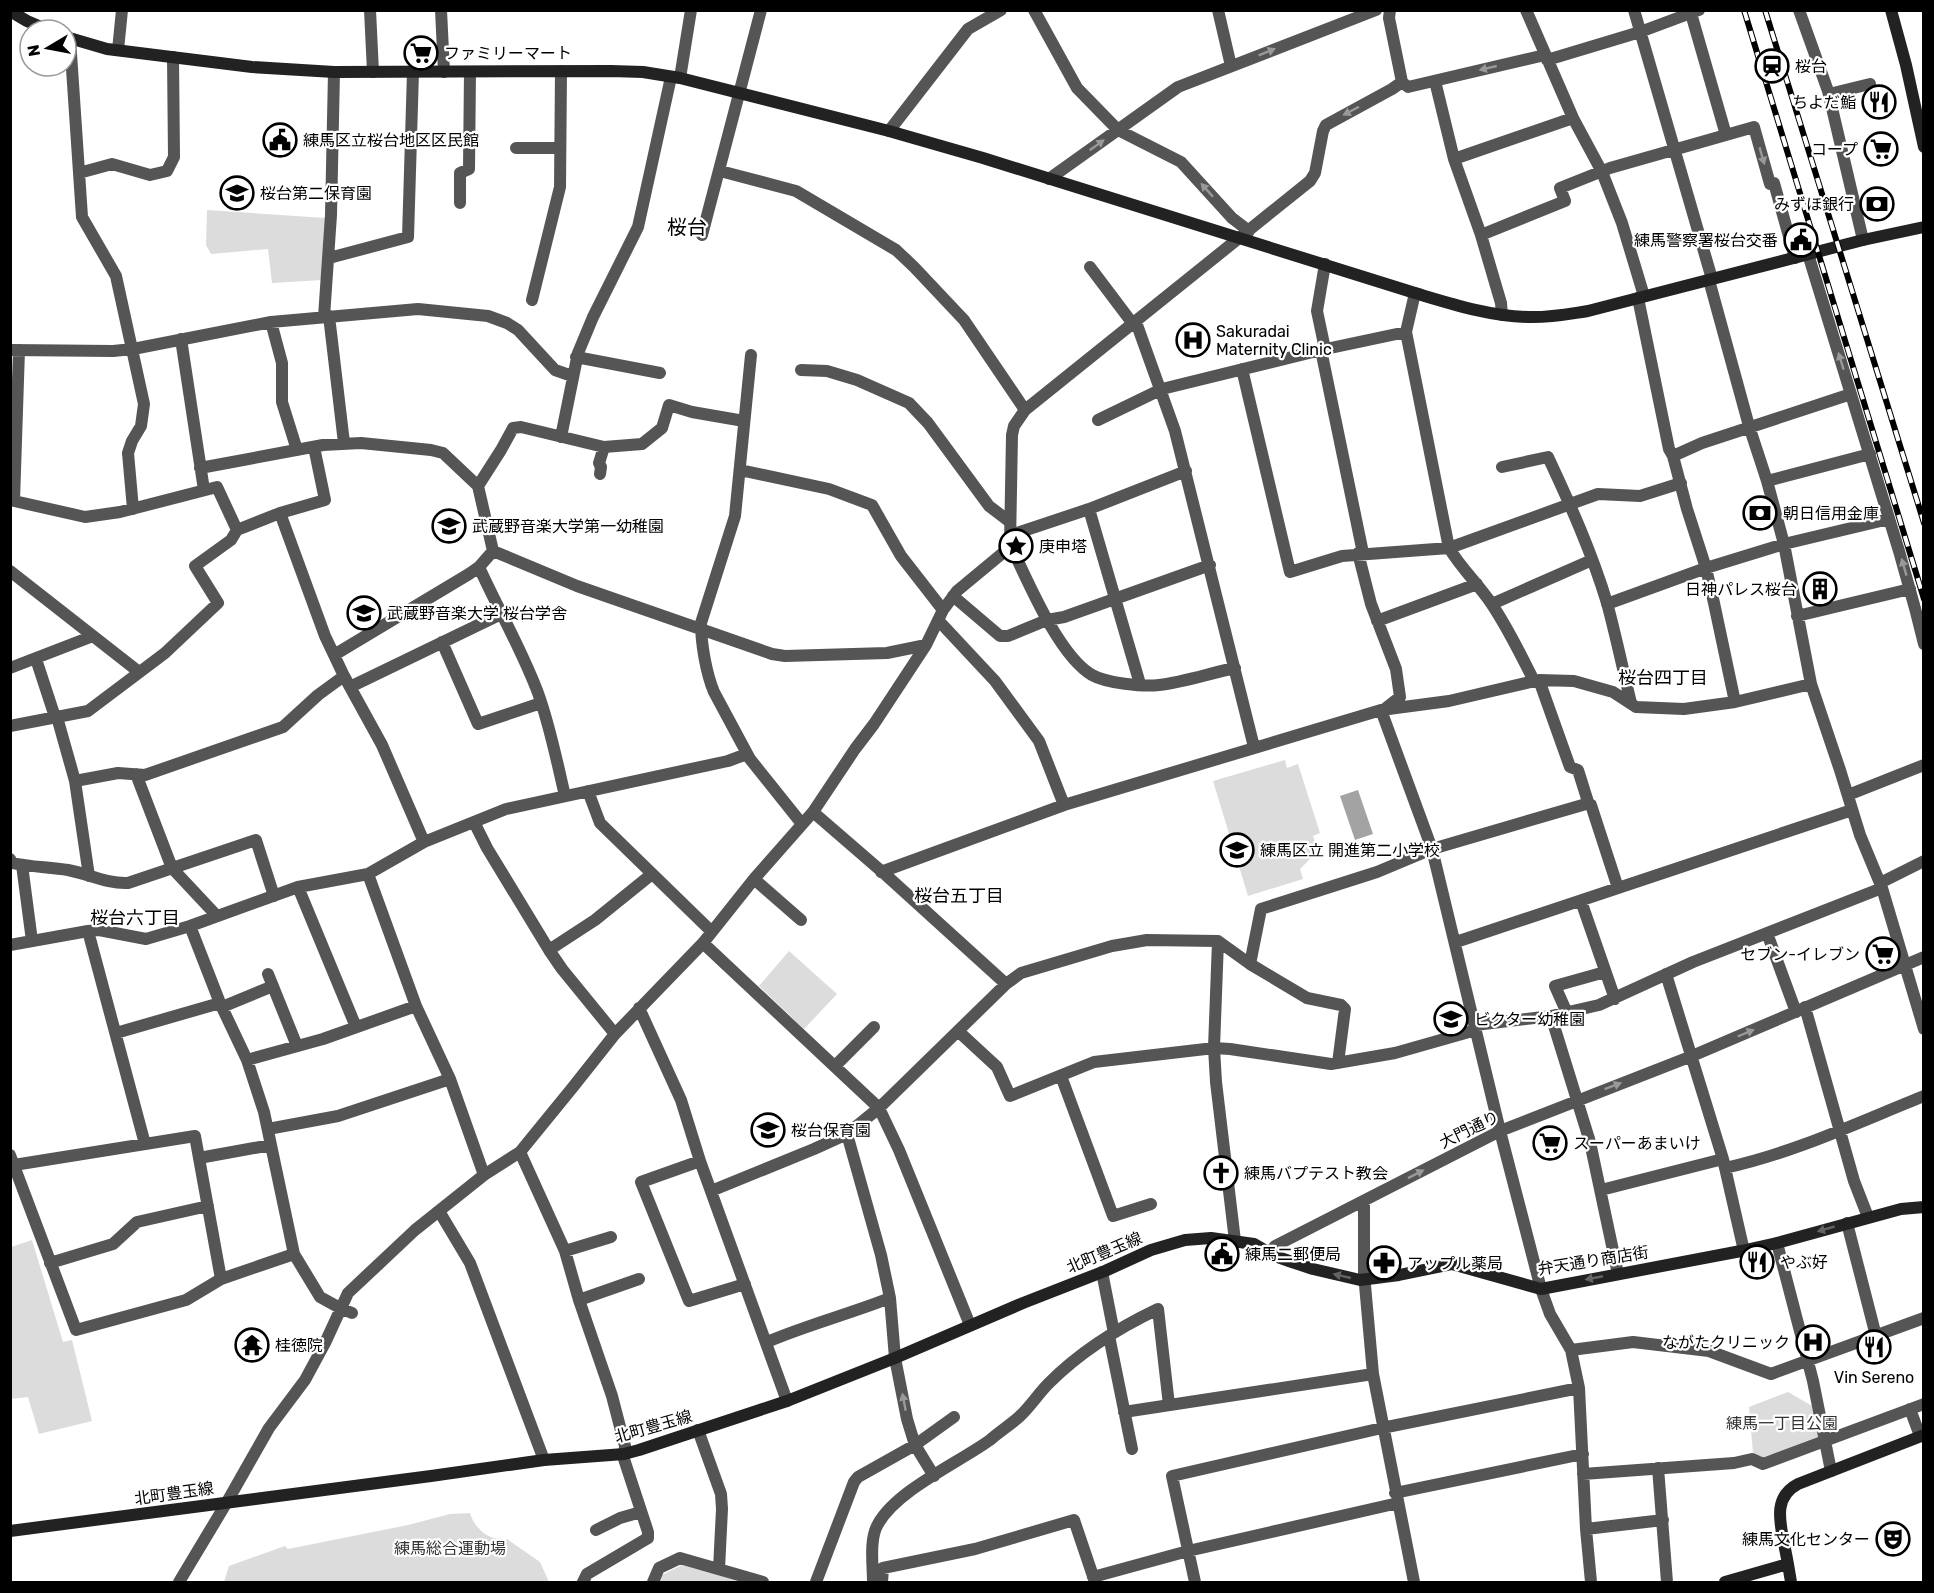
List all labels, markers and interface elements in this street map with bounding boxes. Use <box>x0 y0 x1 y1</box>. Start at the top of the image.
north arrow <box>18 18 78 78</box>
supermarket icon: ファミリーマート <box>403 35 439 71</box>
text: N <box>23 43 44 58</box>
place label: ファミリーマート <box>444 44 572 63</box>
one-way arrow <box>1258 47 1276 57</box>
station icon: 桜台 <box>1754 48 1790 84</box>
place label: 桜台 <box>1795 57 1827 76</box>
one-way arrow <box>1479 64 1497 74</box>
restaurant icon: ちよだ鮨 <box>1861 84 1897 120</box>
place label: ちよだ鮨 <box>1792 93 1856 112</box>
one-way arrow <box>1343 106 1360 116</box>
public building icon: 練馬区立桜台地区区民館 <box>262 122 298 158</box>
place label: 練馬区立桜台地区区民館 <box>303 131 479 150</box>
supermarket icon: コープ <box>1863 131 1899 167</box>
one-way arrow <box>1088 139 1104 151</box>
place label: コープ <box>1811 140 1858 159</box>
one-way arrow <box>1758 146 1768 165</box>
school or university icon: 桜台第二保育園 <box>219 175 255 211</box>
one-way arrow <box>1201 183 1214 198</box>
place label: 桜台第二保育園 <box>260 184 372 203</box>
bank icon: みずほ銀行 <box>1859 186 1895 222</box>
place label: みずほ銀行 <box>1774 195 1854 214</box>
district label: 桜台 <box>667 215 707 239</box>
public building icon: 練馬警察署桜台交番 <box>1783 222 1819 258</box>
place label: 練馬警察署桜台交番 <box>1634 231 1778 250</box>
hospital icon: Sakuradai Maternity Clinic <box>1175 322 1211 358</box>
place label: Sakuradai Maternity Clinic <box>1216 322 1332 359</box>
one-way arrow <box>1836 352 1845 370</box>
bank icon: 朝日信用金庫 <box>1742 495 1778 531</box>
place label: 朝日信用金庫 <box>1783 504 1879 523</box>
school or university icon: 武蔵野音楽大学第一幼稚園 <box>431 508 467 544</box>
place label: 武蔵野音楽大学第一幼稚園 <box>472 517 664 536</box>
place icon: 庚申塔 <box>998 528 1034 564</box>
place label: 庚申塔 <box>1039 537 1087 556</box>
one-way arrow <box>1899 558 1908 576</box>
building icon: 日神パレス桜台 <box>1802 571 1838 607</box>
place label: 日神パレス桜台 <box>1685 580 1797 599</box>
school or university icon: 武蔵野音楽大学 桜台学舎 <box>346 595 382 631</box>
place label: 武蔵野音楽大学 桜台学舎 <box>387 604 567 623</box>
district label: 桜台四丁目 <box>1618 667 1708 689</box>
school or university icon: 練馬区立 開進第二小学校 <box>1219 832 1255 868</box>
place label: 練馬区立 開進第二小学校 <box>1260 841 1440 860</box>
district label: 桜台五丁目 <box>914 885 1004 907</box>
district label: 桜台六丁目 <box>90 907 180 929</box>
supermarket icon: セブン-イレブン <box>1865 936 1901 972</box>
place label: セブン-イレブン <box>1740 945 1860 964</box>
school or university icon: ビクター幼稚園 <box>1433 1001 1469 1037</box>
place label: ビクター幼稚園 <box>1474 1010 1585 1029</box>
one-way arrow <box>1738 1028 1756 1038</box>
one-way arrow <box>1605 1081 1623 1091</box>
street label: 大門通り <box>1436 1107 1502 1152</box>
school or university icon: 桜台保育園 <box>750 1112 786 1148</box>
place label: 桜台保育園 <box>791 1121 871 1140</box>
supermarket icon: スーパーあまいけ <box>1532 1125 1568 1161</box>
place label: スーパーあまいけ <box>1573 1134 1701 1153</box>
church icon: 練馬バプテスト教会 <box>1203 1155 1239 1191</box>
place label: 練馬バプテスト教会 <box>1244 1164 1388 1183</box>
one-way arrow <box>1408 1169 1425 1179</box>
one-way arrow <box>1817 1225 1835 1234</box>
street label: 北町豊玉線 <box>1064 1228 1145 1277</box>
public building icon: 練馬二郵便局 <box>1204 1236 1240 1272</box>
street label: 弁天通り商店街 <box>1536 1242 1650 1279</box>
restaurant icon: やぶ好 <box>1739 1244 1775 1280</box>
place label: 練馬二郵便局 <box>1245 1245 1341 1264</box>
pharmacy icon: アップル薬局 <box>1366 1245 1402 1281</box>
place label: やぶ好 <box>1780 1253 1828 1272</box>
place label: アップル薬局 <box>1407 1254 1503 1273</box>
one-way arrow <box>1333 1270 1352 1280</box>
one-way arrow <box>1585 1274 1604 1283</box>
hospital icon: ながたクリニック <box>1795 1324 1831 1360</box>
temple icon: 桂徳院 <box>234 1327 270 1363</box>
restaurant icon: Vin Sereno <box>1856 1329 1892 1365</box>
place label: ながたクリニック <box>1662 1333 1790 1352</box>
place label: 桂徳院 <box>275 1336 323 1355</box>
place label: Vin Sereno <box>1834 1368 1914 1387</box>
one-way arrow <box>899 1392 908 1411</box>
street label: 北町豊玉線 <box>612 1406 694 1447</box>
park label: 練馬一丁目公園 <box>1726 1414 1838 1433</box>
street label: 北町豊玉線 <box>133 1479 215 1508</box>
theatre icon: 練馬文化センター <box>1875 1521 1911 1557</box>
place label: 練馬文化センター <box>1742 1530 1870 1549</box>
park label: 練馬総合運動場 <box>394 1539 506 1558</box>

